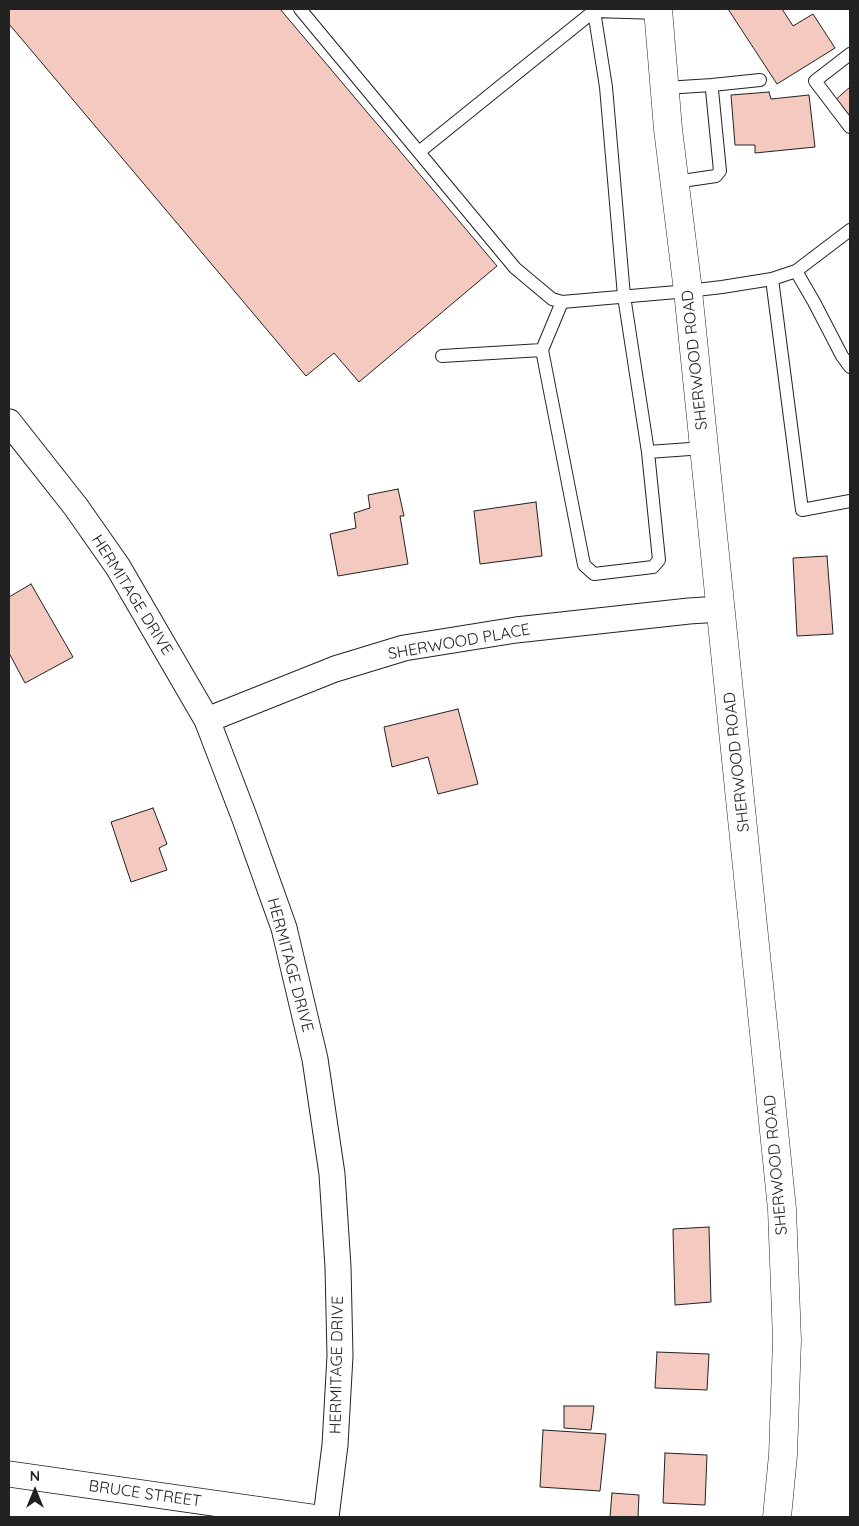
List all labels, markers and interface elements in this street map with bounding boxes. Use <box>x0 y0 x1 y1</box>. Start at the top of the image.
street label: SHERWOOD ROAD <box>678 289 712 431</box>
street label: HERMITAGE DRIVE <box>87 531 177 659</box>
street label: SHERWOOD PLACE <box>386 620 532 664</box>
street label: SHERWOOD ROAD <box>720 691 754 833</box>
street label: HERMITAGE DRIVE <box>263 896 317 1034</box>
street label: SHERWOOD ROAD <box>760 1094 792 1236</box>
street label: HERMITAGE DRIVE <box>326 1296 348 1434</box>
north arrow <box>10 1466 60 1516</box>
text: N <box>30 1467 40 1485</box>
street label: BRUCE STREET <box>87 1477 203 1511</box>

